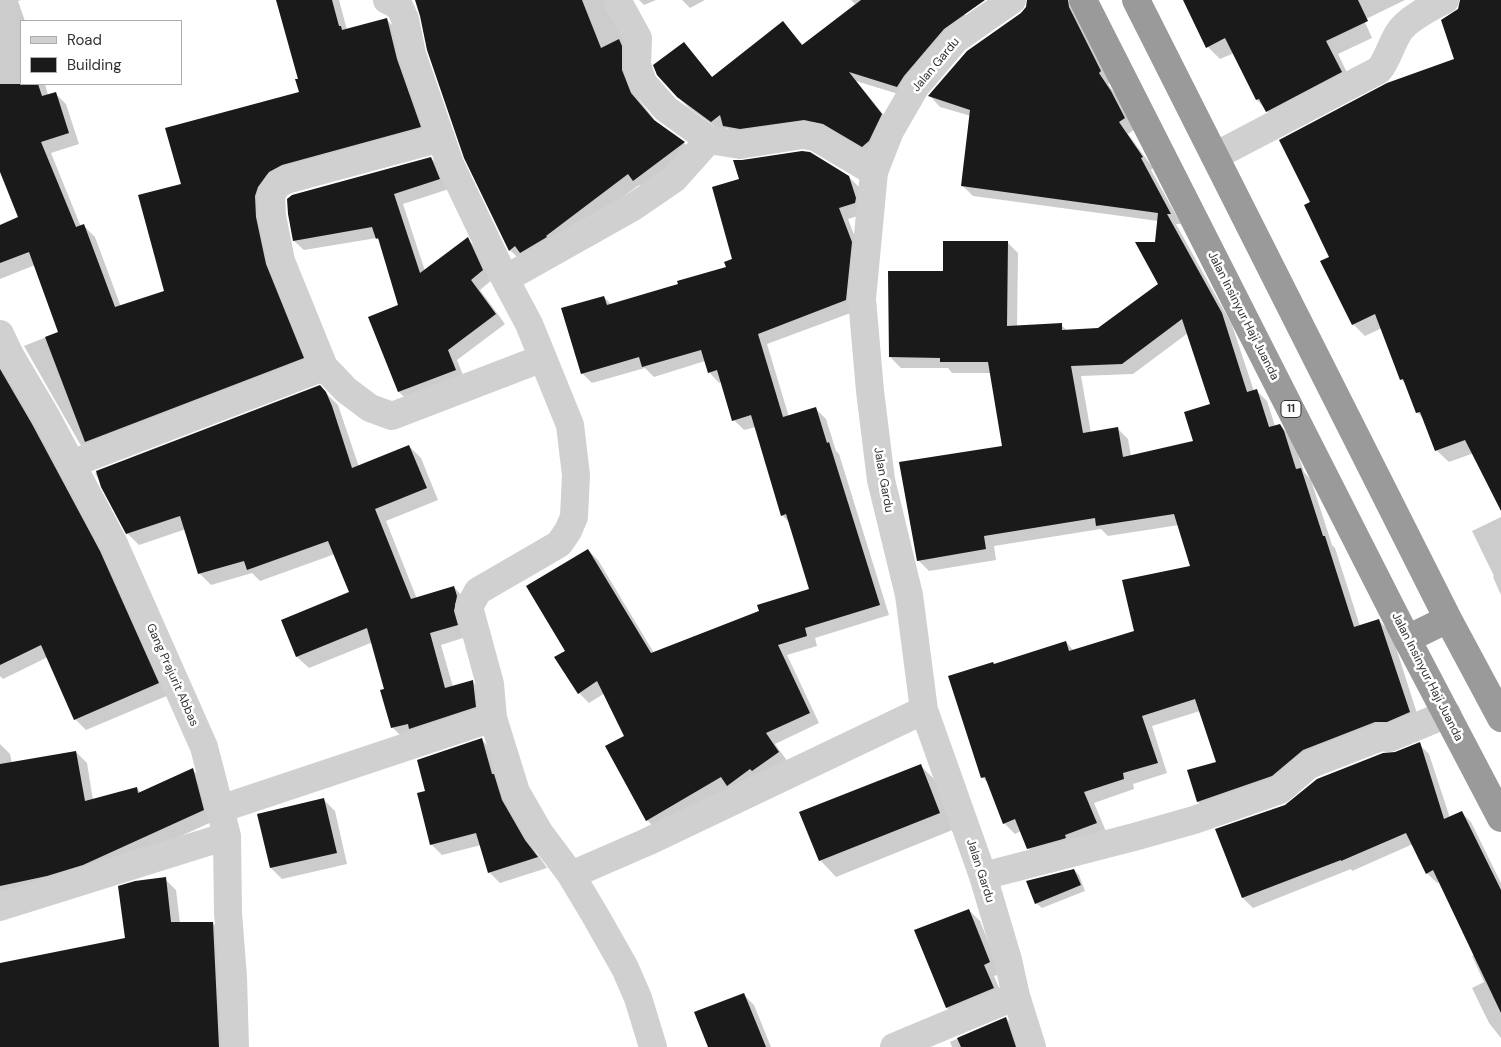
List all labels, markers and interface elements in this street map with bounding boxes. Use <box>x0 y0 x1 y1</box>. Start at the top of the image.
legend <box>20 20 182 85</box>
text: Road <box>67 30 102 50</box>
street label: Jalan Gardu <box>909 35 963 95</box>
text: Building <box>67 55 122 75</box>
street label: Jalan Insinyur Haji Juanda <box>1204 249 1282 383</box>
road number: 11 <box>1281 400 1301 418</box>
street label: Jalan Gardu <box>870 446 896 514</box>
street label: Jalan Insinyur Haji Juanda <box>1388 610 1466 744</box>
street label: Gang Prajurit Abbas <box>143 621 201 729</box>
street label: Jalan Gardu <box>963 837 997 905</box>

